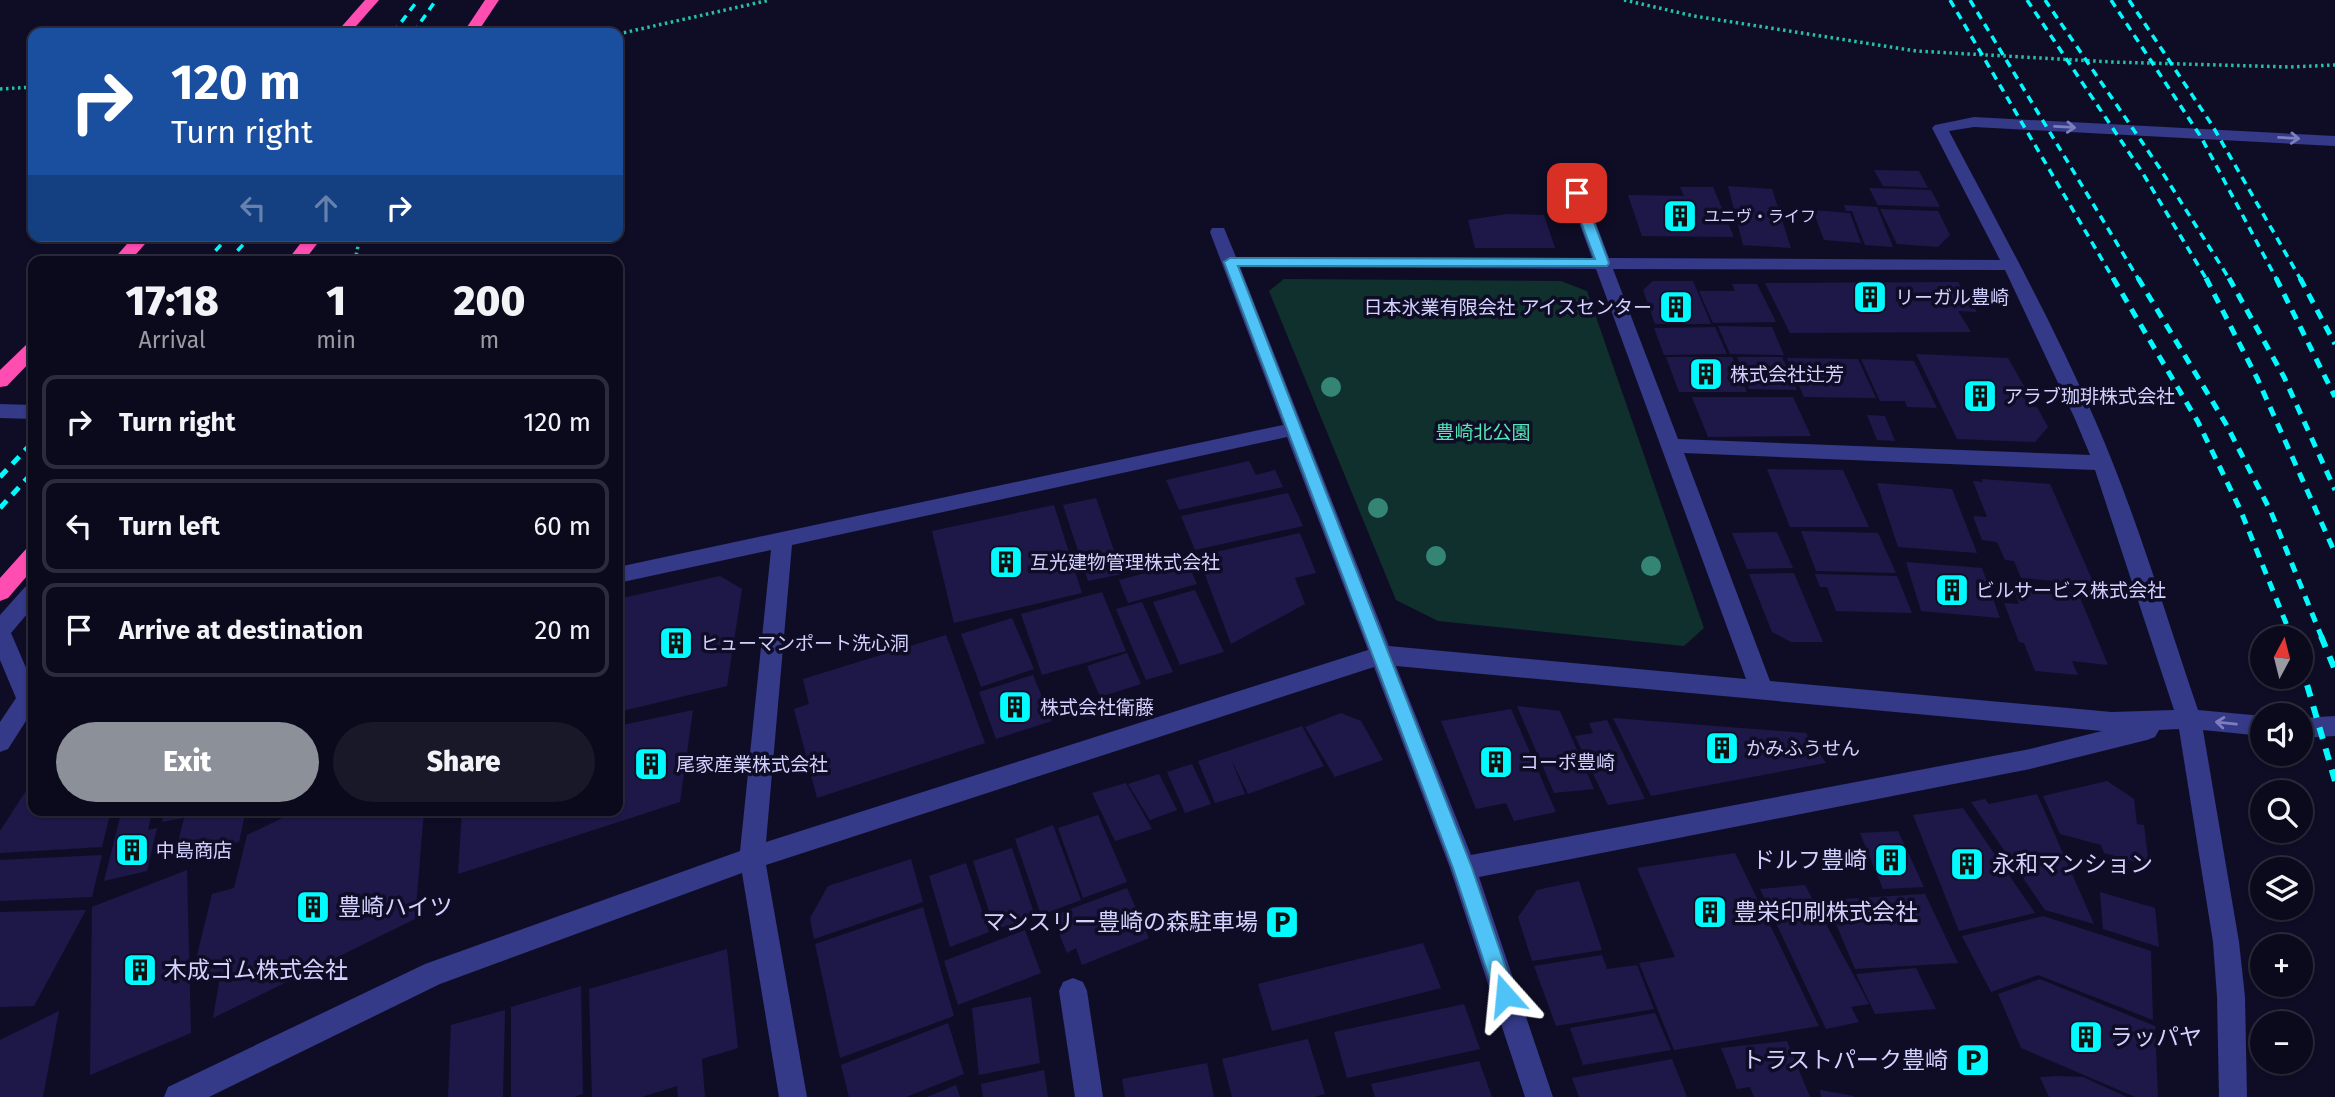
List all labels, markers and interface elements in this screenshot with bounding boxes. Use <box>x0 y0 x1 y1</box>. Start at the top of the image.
text: 120 m <box>171 53 301 112</box>
icon: right <box>56 56 147 147</box>
text: Turn right <box>171 113 313 151</box>
one-way arrow <box>2053 120 2076 133</box>
one-way arrow <box>2277 132 2300 145</box>
pin <box>1547 163 1607 223</box>
icon: arrive <box>1558 174 1596 212</box>
icon: left <box>234 189 272 227</box>
icon: ahead <box>307 189 345 227</box>
icon: right <box>380 189 418 227</box>
building icon: ユニヴ・ライフ <box>1661 197 1699 235</box>
place label: ユニヴ・ライフ <box>1704 207 1816 226</box>
text: 17:18 <box>126 276 219 326</box>
text: 1 <box>326 276 346 326</box>
text: 200 <box>454 276 525 326</box>
building icon: リーガル豊崎 <box>1851 278 1889 316</box>
place label: リーガル豊崎 <box>1895 286 2009 309</box>
building icon: 日本氷業有限会社 アイスセンター <box>1657 288 1695 326</box>
place label: 日本氷業有限会社 アイスセンター <box>1363 296 1652 319</box>
text: Arrival <box>138 326 206 354</box>
text: min <box>316 326 356 354</box>
text: m <box>480 326 499 354</box>
building icon: 株式会社辻芳 <box>1687 355 1725 393</box>
place label: 株式会社辻芳 <box>1730 363 1844 386</box>
building icon: アラブ珈琲株式会社 <box>1961 377 1999 415</box>
place label: アラブ珈琲株式会社 <box>2004 385 2175 408</box>
icon: right <box>60 403 98 441</box>
text: Turn right <box>119 407 236 438</box>
text: 120 m <box>523 407 591 438</box>
park label: 豊崎北公園 <box>1435 421 1531 444</box>
icon: left <box>60 507 98 545</box>
text: Turn left <box>119 511 220 542</box>
text: 60 m <box>533 511 591 542</box>
building icon: 互光建物管理株式会社 <box>987 543 1025 581</box>
place label: 互光建物管理株式会社 <box>1030 551 1220 574</box>
building icon: ビルサービス株式会社 <box>1933 571 1971 609</box>
place label: ビルサービス株式会社 <box>1976 579 2166 602</box>
icon: arrive <box>60 611 98 649</box>
text: Arrive at destination <box>119 615 363 646</box>
text: 20 m <box>534 615 591 646</box>
building icon: ヒューマンポート洗心洞 <box>657 624 695 662</box>
north arrow <box>2250 626 2314 690</box>
map controls <box>2250 626 2313 1074</box>
place label: ヒューマンポート洗心洞 <box>700 632 909 655</box>
building icon: 株式会社衛藤 <box>996 688 1034 726</box>
place label: 株式会社衛藤 <box>1040 696 1154 719</box>
button: sound <box>2250 703 2313 766</box>
one-way arrow <box>2215 716 2238 729</box>
button: Exit <box>56 722 319 802</box>
button: Share <box>333 722 595 802</box>
building icon: かみふうせん <box>1703 729 1741 767</box>
place label: かみふうせん <box>1746 737 1860 760</box>
building icon: コーポ豊崎 <box>1477 743 1515 781</box>
building icon: 尾家産業株式会社 <box>632 745 670 783</box>
place label: コーポ豊崎 <box>1520 751 1615 774</box>
place label: 尾家産業株式会社 <box>676 753 828 776</box>
button: search <box>2250 780 2313 843</box>
building icon: 中島商店 <box>113 831 151 869</box>
place label: 中島商店 <box>156 839 232 862</box>
building icon: ドルフ豊崎 <box>1872 841 1910 879</box>
building icon: 永和マンション <box>1948 845 1986 883</box>
place label: ドルフ豊崎 <box>1752 846 1867 874</box>
place label: 永和マンション <box>1992 850 2153 878</box>
button: layers <box>2250 857 2313 920</box>
building icon: 豊崎ハイツ <box>294 888 332 926</box>
place label: 豊崎ハイツ <box>338 893 453 921</box>
building icon: 豊栄印刷株式会社 <box>1691 893 1729 931</box>
place label: 豊栄印刷株式会社 <box>1734 898 1918 926</box>
parking icon: マンスリー豊崎の森駐車場 <box>1263 903 1301 941</box>
place label: マンスリー豊崎の森駐車場 <box>982 908 1258 936</box>
button: + <box>2250 934 2313 997</box>
building icon: 木成ゴム株式会社 <box>121 951 159 989</box>
place label: 木成ゴム株式会社 <box>164 956 348 984</box>
position arrow <box>1468 958 1542 1032</box>
button: − <box>2250 1011 2313 1074</box>
building icon: ラッパヤ <box>2067 1018 2105 1056</box>
place label: ラッパヤ <box>2110 1023 2202 1051</box>
parking icon: トラストパーク豊崎 <box>1954 1041 1992 1079</box>
place label: トラストパーク豊崎 <box>1741 1046 1948 1074</box>

